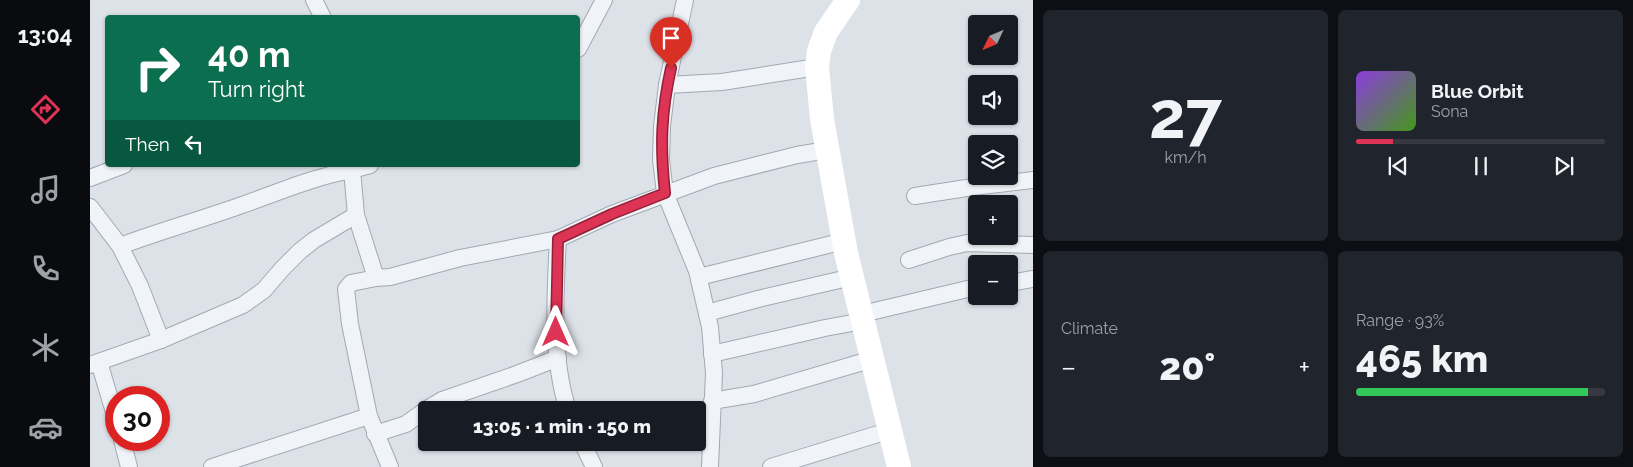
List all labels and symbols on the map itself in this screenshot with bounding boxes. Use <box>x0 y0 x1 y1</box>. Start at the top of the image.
north arrow <box>968 15 1018 65</box>
pin <box>650 17 692 68</box>
position arrow <box>529 305 581 357</box>
speed limit sign: 30 <box>105 386 170 451</box>

